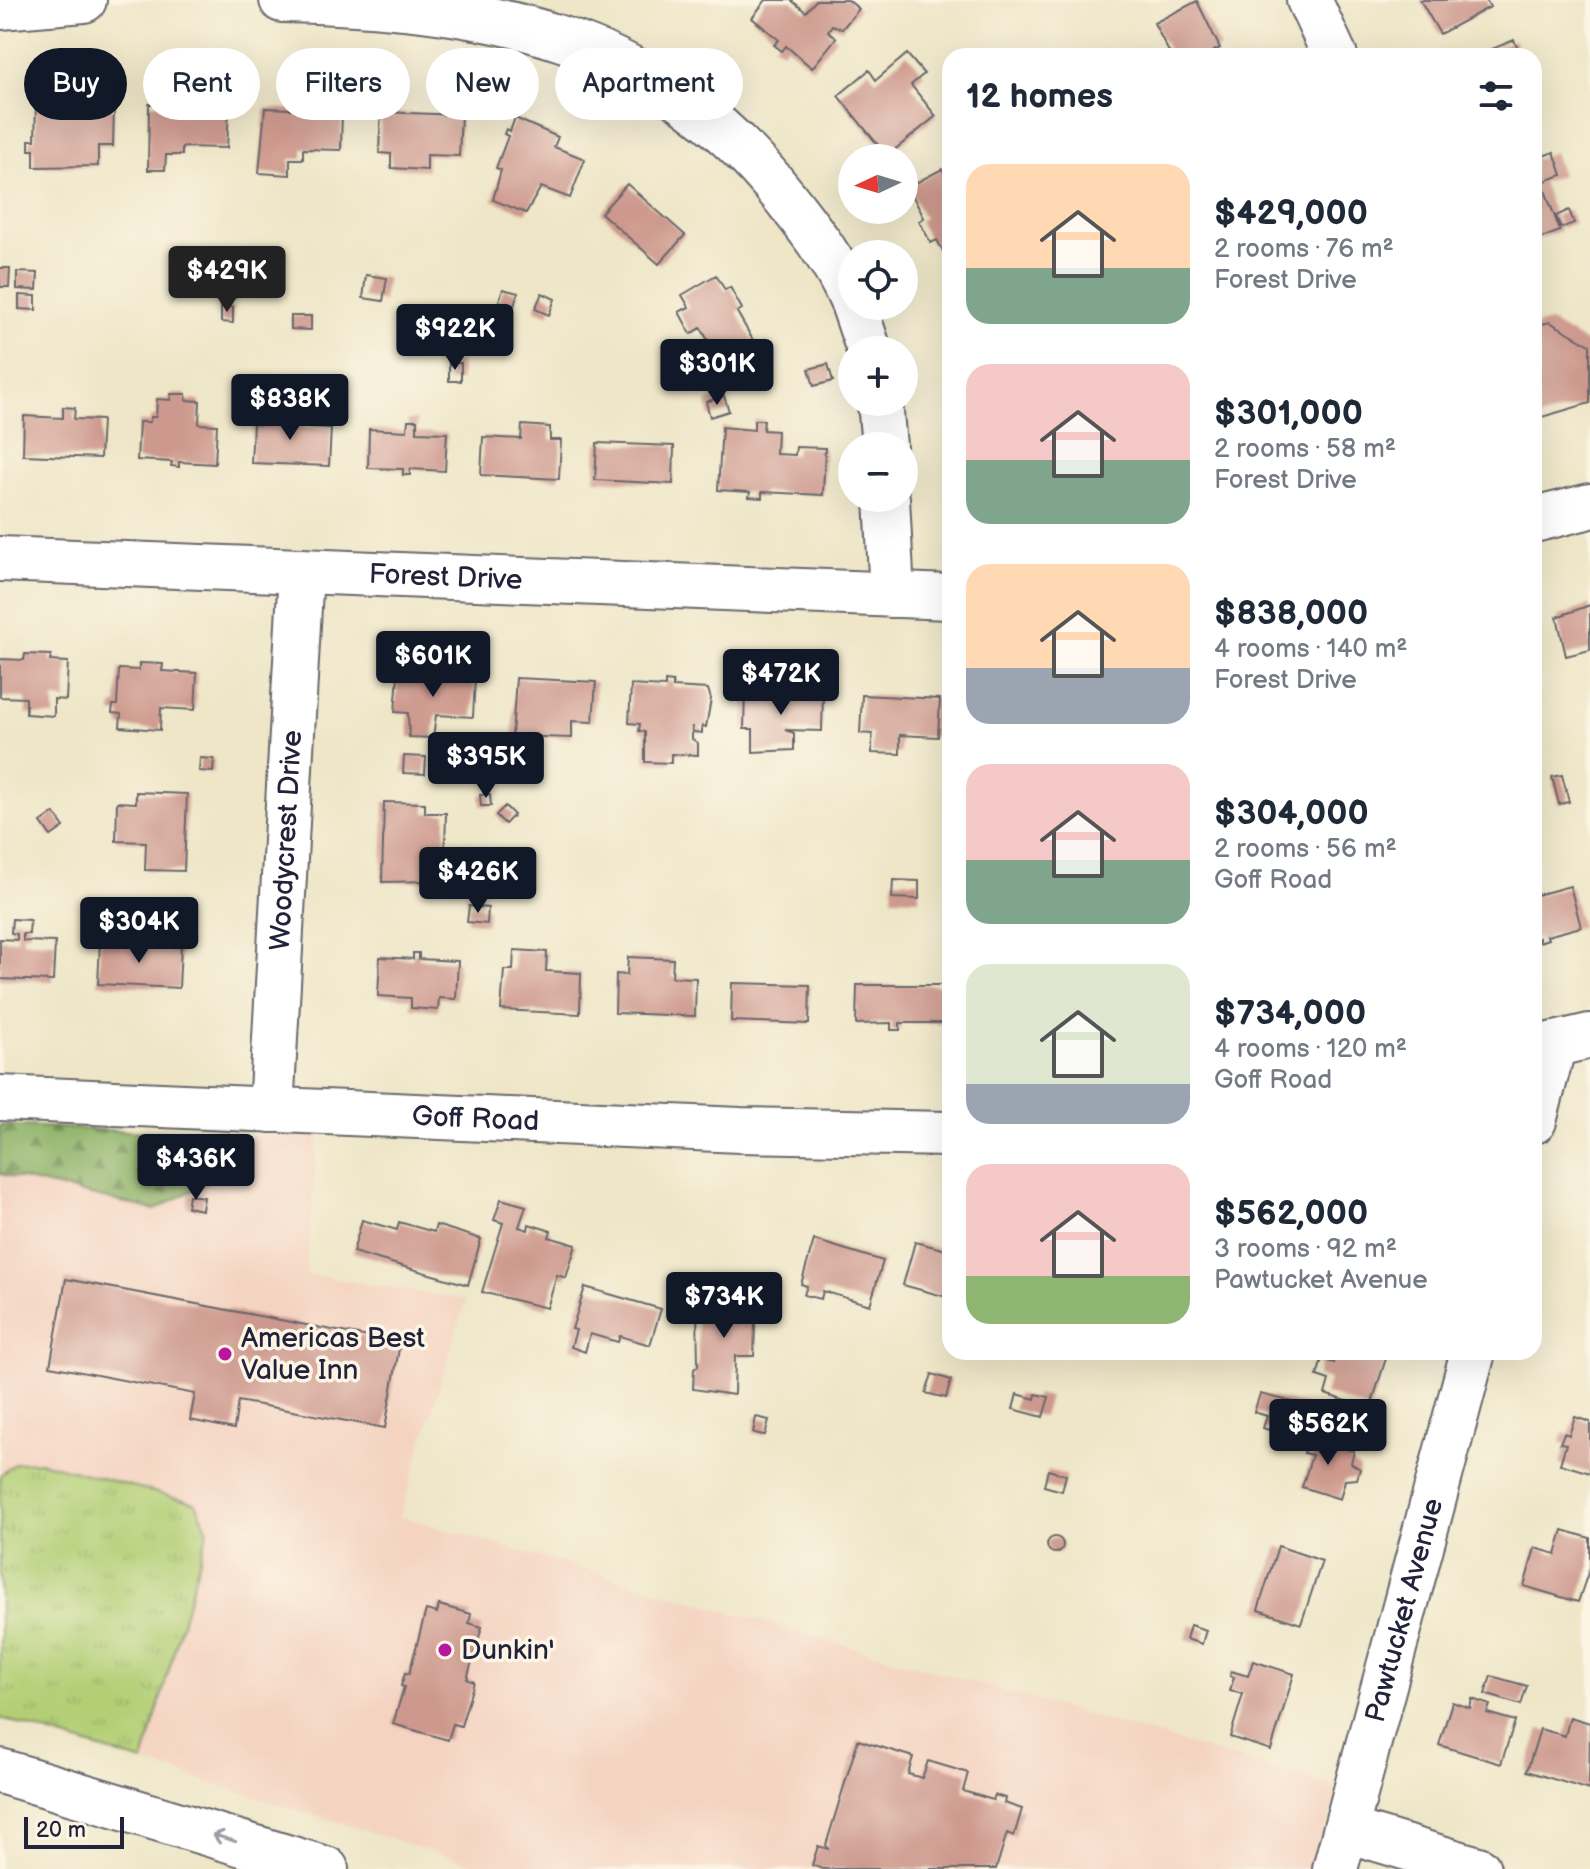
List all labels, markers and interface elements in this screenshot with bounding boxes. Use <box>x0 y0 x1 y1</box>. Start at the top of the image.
chip: Buy <box>24 48 127 120</box>
chip: Rent <box>143 48 260 120</box>
chip: Filters <box>276 48 410 120</box>
chip: New <box>426 48 539 120</box>
chip: Apartment <box>555 48 743 120</box>
icon: filters <box>1474 74 1518 118</box>
text: 12 homes <box>966 76 1113 117</box>
north arrow <box>838 144 918 224</box>
map controls <box>838 144 918 512</box>
text: $429,000 <box>1214 193 1368 234</box>
icon: home <box>1030 196 1126 292</box>
text: 2 rooms · 76 m² <box>1214 234 1394 265</box>
button: locate <box>838 240 918 320</box>
pin: $429K <box>171 246 283 314</box>
text: $429K <box>187 256 267 287</box>
text: Forest Drive <box>1214 265 1357 296</box>
pin: $922K <box>399 304 511 372</box>
text: $922K <box>414 314 496 345</box>
button: + <box>838 336 918 416</box>
pin: $301K <box>661 339 773 407</box>
text: $301K <box>678 349 756 380</box>
pin: $838K <box>234 374 346 442</box>
text: $838K <box>249 384 331 415</box>
text: $301,000 <box>1214 393 1363 434</box>
icon: home <box>1030 396 1126 492</box>
button: − <box>838 432 918 512</box>
text: 2 rooms · 58 m² <box>1214 434 1396 465</box>
text: Forest Drive <box>1214 465 1357 496</box>
street label: Forest Drive <box>368 557 523 596</box>
text: $838,000 <box>1214 593 1368 634</box>
icon: home <box>1030 596 1126 692</box>
pin: $601K <box>377 631 489 699</box>
text: 4 rooms · 140 m² <box>1214 634 1408 665</box>
text: $601K <box>394 641 472 672</box>
pin: $472K <box>725 649 837 717</box>
text: $472K <box>741 659 821 690</box>
text: Forest Drive <box>1214 665 1357 696</box>
street label: Woodycrest Drive <box>263 729 309 952</box>
pin: $395K <box>430 732 542 800</box>
text: $395K <box>446 742 526 773</box>
text: $304,000 <box>1214 793 1369 834</box>
icon: home <box>1030 796 1126 892</box>
text: 2 rooms · 56 m² <box>1214 834 1397 865</box>
pin: $426K <box>422 847 534 915</box>
text: $426K <box>437 857 519 888</box>
text: Goff Road <box>1214 865 1332 896</box>
pin: $304K <box>83 897 195 965</box>
text: $304K <box>98 907 180 938</box>
text: $734,000 <box>1214 993 1366 1034</box>
icon: home <box>1030 996 1126 1092</box>
text: 4 rooms · 120 m² <box>1214 1034 1407 1065</box>
text: Goff Road <box>1214 1065 1332 1096</box>
street label: Goff Road <box>411 1099 540 1138</box>
pin: $436K <box>140 1134 252 1202</box>
text: $436K <box>155 1144 237 1175</box>
text: $562,000 <box>1214 1193 1368 1234</box>
icon: home <box>1030 1196 1126 1292</box>
text: 3 rooms · 92 m² <box>1214 1234 1397 1265</box>
text: Pawtucket Avenue <box>1214 1265 1428 1296</box>
pin: $734K <box>668 1272 780 1340</box>
text: $734K <box>684 1282 764 1313</box>
place label: Americas Best Value Inn <box>241 1322 425 1387</box>
marker: Americas Best Value Inn <box>216 1345 234 1363</box>
pin: $562K <box>1272 1399 1384 1467</box>
text: $562K <box>1287 1409 1369 1440</box>
street label: Pawtucket Avenue <box>1358 1495 1450 1726</box>
place label: Dunkin' <box>461 1634 555 1667</box>
marker: Dunkin' <box>436 1641 454 1659</box>
scale bar <box>24 1813 124 1849</box>
text: 20 m <box>36 1817 86 1844</box>
one-way arrow <box>212 1830 237 1845</box>

